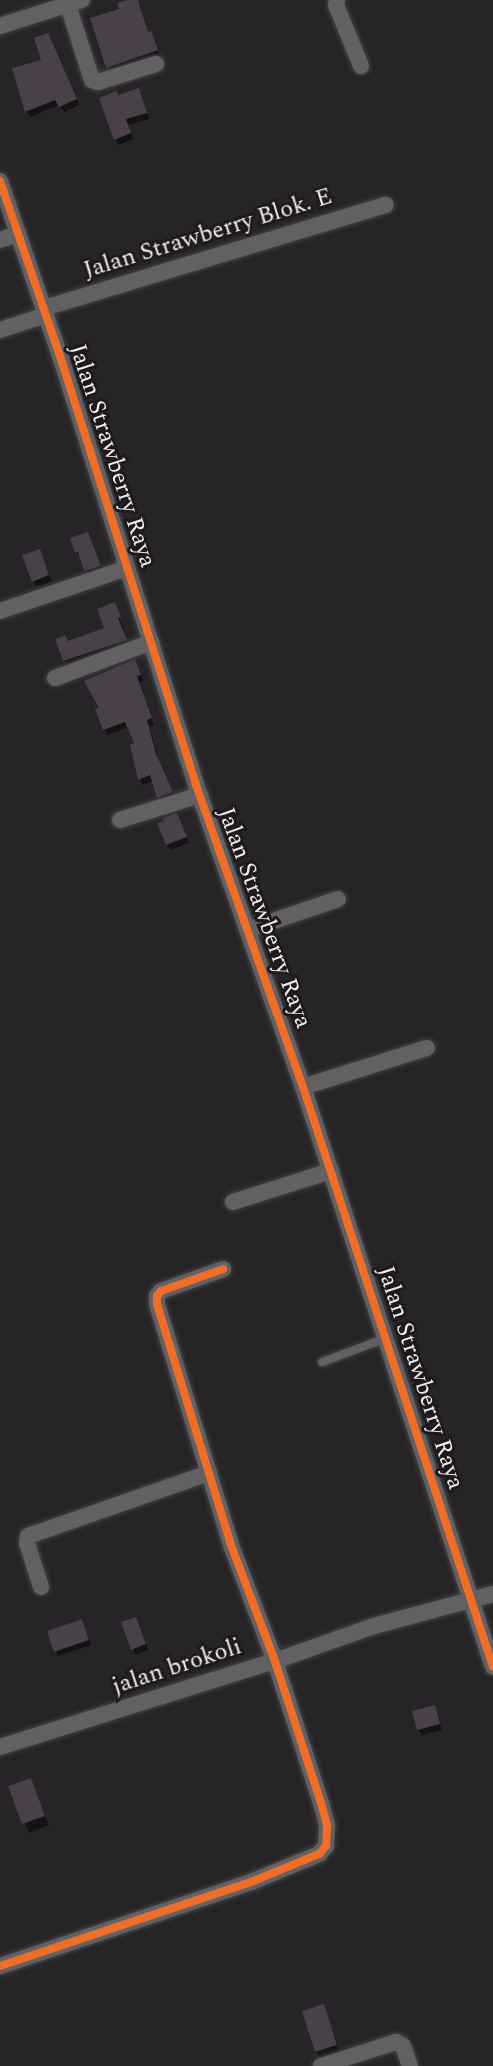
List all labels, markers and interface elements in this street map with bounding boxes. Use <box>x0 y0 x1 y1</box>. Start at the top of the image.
street label: Jalan Strawberry Blok. E <box>80 182 336 286</box>
street label: Jalan Strawberry Raya <box>62 341 162 571</box>
street label: Jalan Strawberry Raya <box>211 804 317 1032</box>
street label: Jalan Strawberry Raya <box>370 1263 470 1493</box>
street label: jalan brokoli <box>109 1633 245 1701</box>

